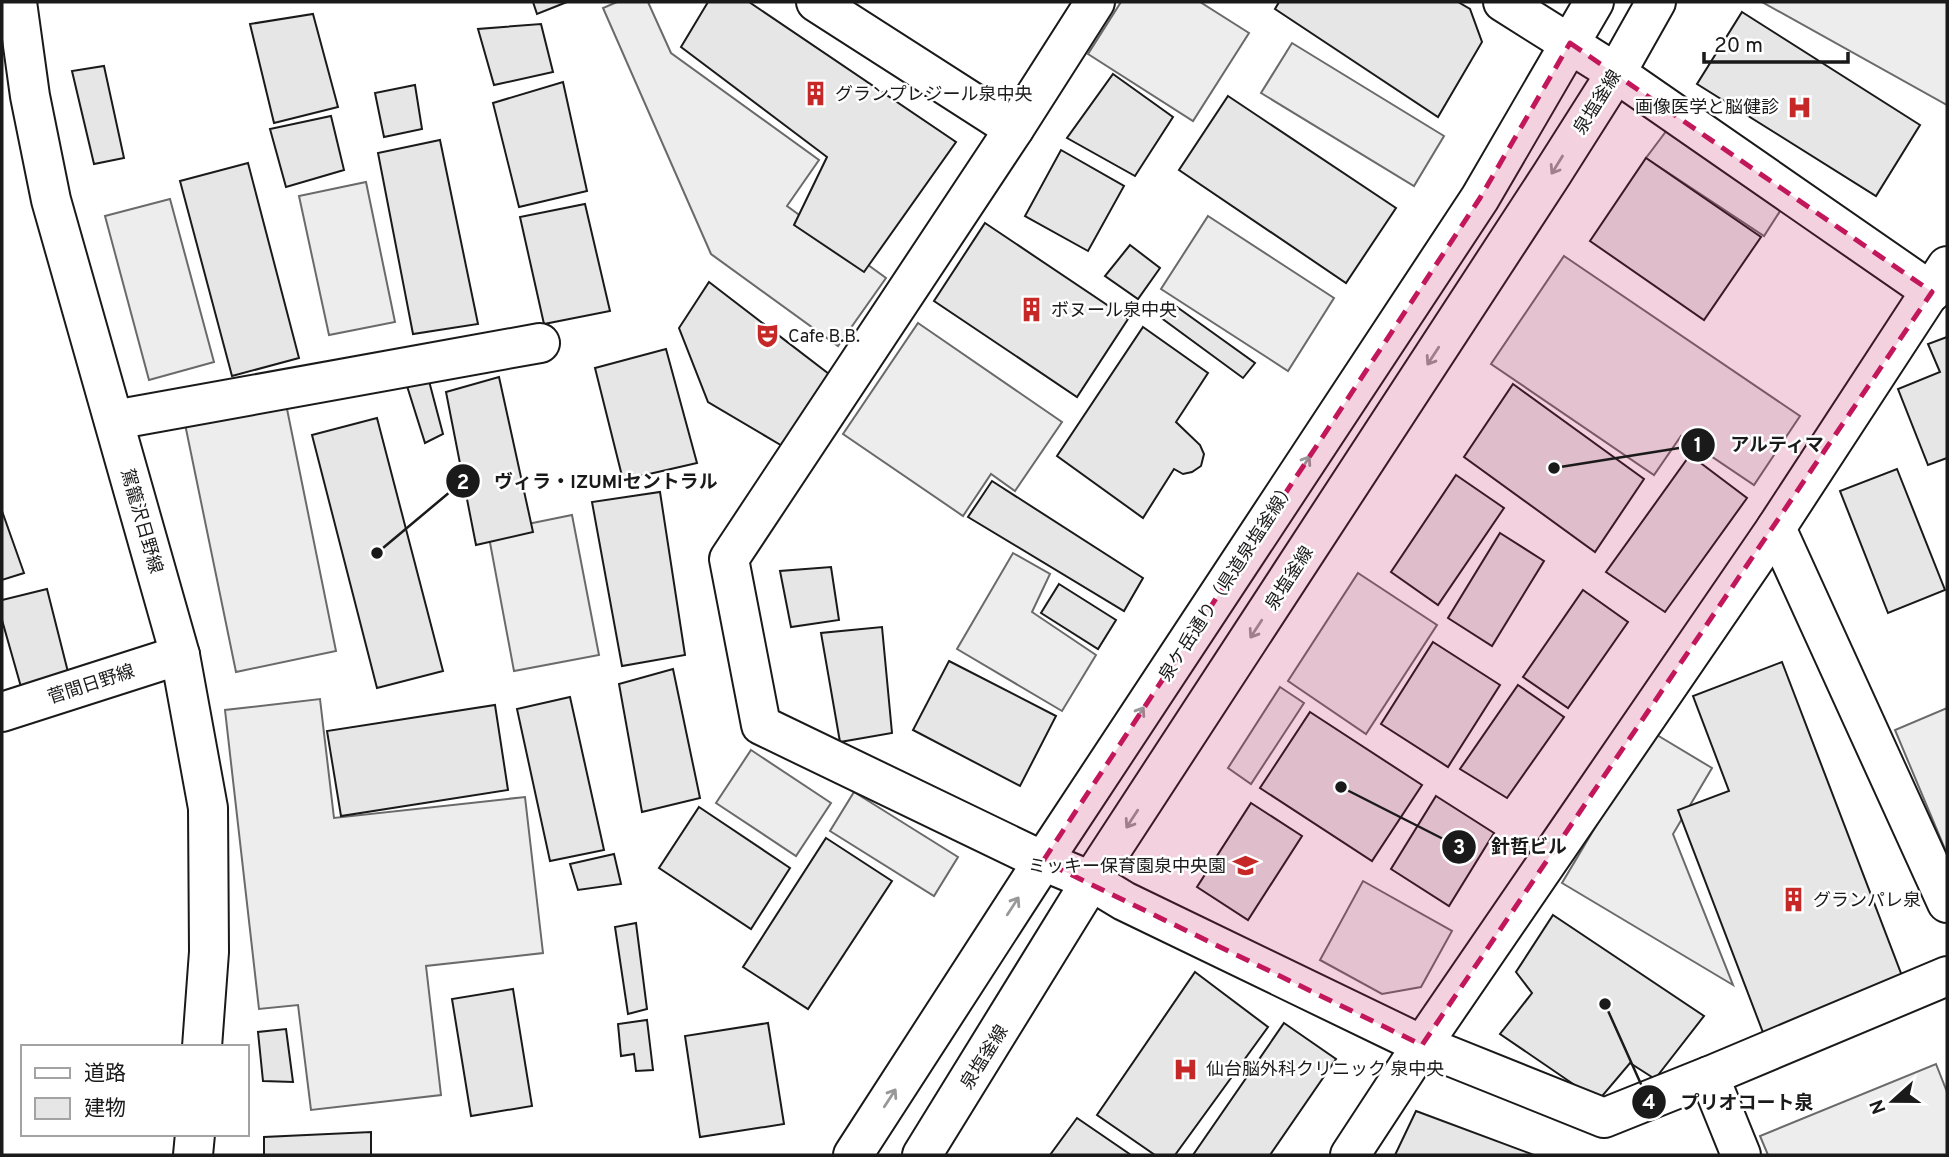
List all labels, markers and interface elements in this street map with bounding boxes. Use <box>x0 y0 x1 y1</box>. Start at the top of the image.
scale bar <box>1704 21 1848 65</box>
text: 20 m <box>1714 33 1763 60</box>
street label: 泉塩釜線 <box>1569 66 1627 139</box>
building icon: グランプレジール泉中央 <box>801 80 829 108</box>
place label: グランプレジール泉中央 <box>835 84 1032 107</box>
hospital icon: 画像医学と脳健診 <box>1785 93 1813 121</box>
place label: 画像医学と脳健診 <box>1635 97 1779 120</box>
one-way arrow <box>1550 155 1565 174</box>
building icon: ボヌール泉中央 <box>1017 296 1045 324</box>
place label: ボヌール泉中央 <box>1051 300 1177 323</box>
theatre icon: Cafe B.B. <box>754 322 782 350</box>
place label: Cafe B.B. <box>788 326 860 349</box>
one-way arrow <box>1426 346 1441 365</box>
callout: アルティマ <box>1680 425 1838 465</box>
text: 1 <box>1694 433 1702 460</box>
text: アルティマ <box>1730 434 1824 458</box>
one-way arrow <box>1297 456 1311 475</box>
callout: ヴィラ・IZUMIセントラル <box>446 461 732 501</box>
street label: 駕籠沢日野線 <box>115 466 166 576</box>
text: 2 <box>457 470 469 497</box>
text: ヴィラ・IZUMIセントラル <box>494 471 718 495</box>
street label: 泉ケ岳通り（県道泉塩釜線） <box>1155 477 1302 686</box>
street label: 泉塩釜線 <box>1261 542 1320 615</box>
one-way arrow <box>1249 618 1263 638</box>
street label: 菅間日野線 <box>45 661 138 710</box>
one-way arrow <box>1131 707 1145 726</box>
one-way arrow <box>1125 809 1139 829</box>
callout: 針哲ビル <box>1442 827 1581 867</box>
text: 3 <box>1453 835 1465 862</box>
text: 針哲ビル <box>1491 836 1567 860</box>
school or university icon: ミッキー保育園泉中央園 <box>1232 852 1260 880</box>
place label: ミッキー保育園泉中央園 <box>1028 856 1226 879</box>
building icon: グランパレ泉 <box>1779 886 1807 914</box>
place label: グランパレ泉 <box>1813 890 1921 913</box>
one-way arrow <box>1007 897 1021 917</box>
street label: 泉塩釜線 <box>956 1021 1014 1094</box>
legend <box>21 1045 248 1136</box>
hospital icon: 仙台脳外科クリニック 泉中央 <box>1172 1055 1200 1083</box>
place label: 仙台脳外科クリニック 泉中央 <box>1206 1059 1444 1082</box>
text: 道路 <box>84 1061 126 1088</box>
north arrow <box>1858 1066 1928 1136</box>
callout: プリオコート泉 <box>1632 1082 1828 1122</box>
one-way arrow <box>883 1089 898 1108</box>
text: 4 <box>1642 1090 1656 1117</box>
text: プリオコート泉 <box>1680 1092 1814 1116</box>
text: 建物 <box>84 1096 126 1123</box>
text: N <box>1865 1096 1893 1117</box>

